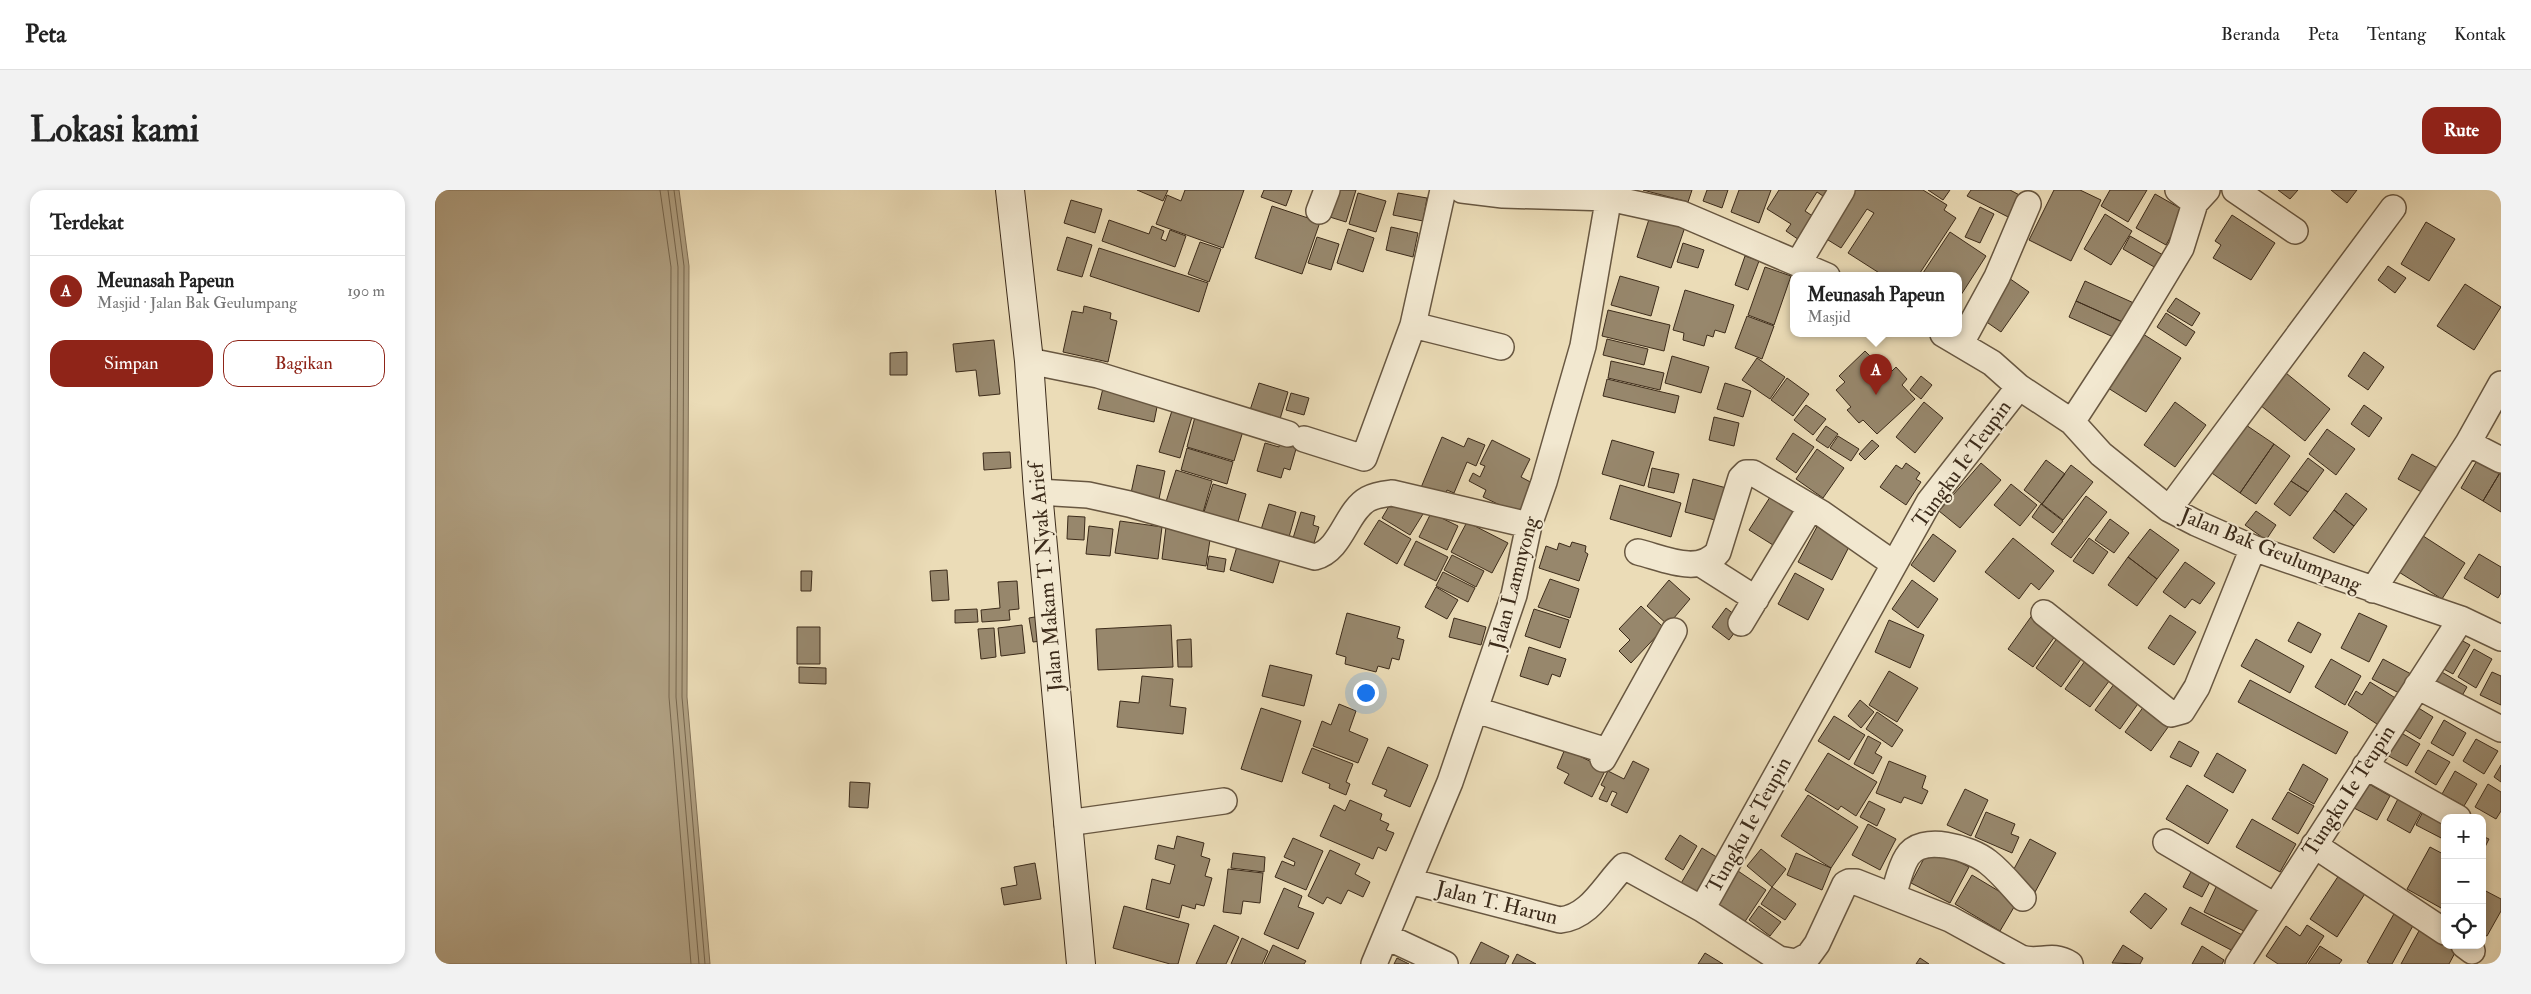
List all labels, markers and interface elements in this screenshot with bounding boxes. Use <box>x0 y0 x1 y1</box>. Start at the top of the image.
text: Peta <box>25 19 66 50</box>
text: Beranda <box>2221 23 2280 46</box>
text: Peta <box>2308 23 2339 46</box>
text: Tentang <box>2367 23 2426 46</box>
text: Kontak <box>2454 23 2506 46</box>
button: Rute <box>2422 107 2501 154</box>
text: Lokasi kami <box>30 108 199 152</box>
text: Terdekat <box>50 209 124 236</box>
text: Meunasah Papeun <box>97 269 234 293</box>
popup <box>1790 272 1962 337</box>
text: A <box>61 281 71 301</box>
text: 190 m <box>347 281 385 301</box>
text: Meunasah Papeun <box>1807 283 1945 307</box>
text: Masjid · Jalan Bak Geulumpang <box>97 293 297 313</box>
text: Masjid <box>1807 307 1851 327</box>
button: Simpan <box>50 340 213 387</box>
button: Bagikan <box>223 340 385 387</box>
pin: A <box>1860 354 1892 395</box>
street label: Tungku Ie Teupin <box>1907 395 2018 533</box>
street label: Jalan Makam T. Nyak Arief <box>1022 458 1070 694</box>
street label: Jalan Bak Geulumpang <box>2176 501 2366 599</box>
street label: Jalan Lamnyong <box>1483 513 1545 654</box>
your location <box>1353 680 1379 706</box>
street label: Tungku Ie Teupin <box>2296 720 2402 862</box>
street label: Tungku Ie Teupin <box>1700 752 1798 898</box>
map controls <box>2441 814 2486 949</box>
button: + <box>2441 814 2486 859</box>
button: − <box>2441 859 2486 904</box>
street label: Jalan T. Harun <box>1432 875 1561 931</box>
button: locate <box>2441 904 2486 949</box>

